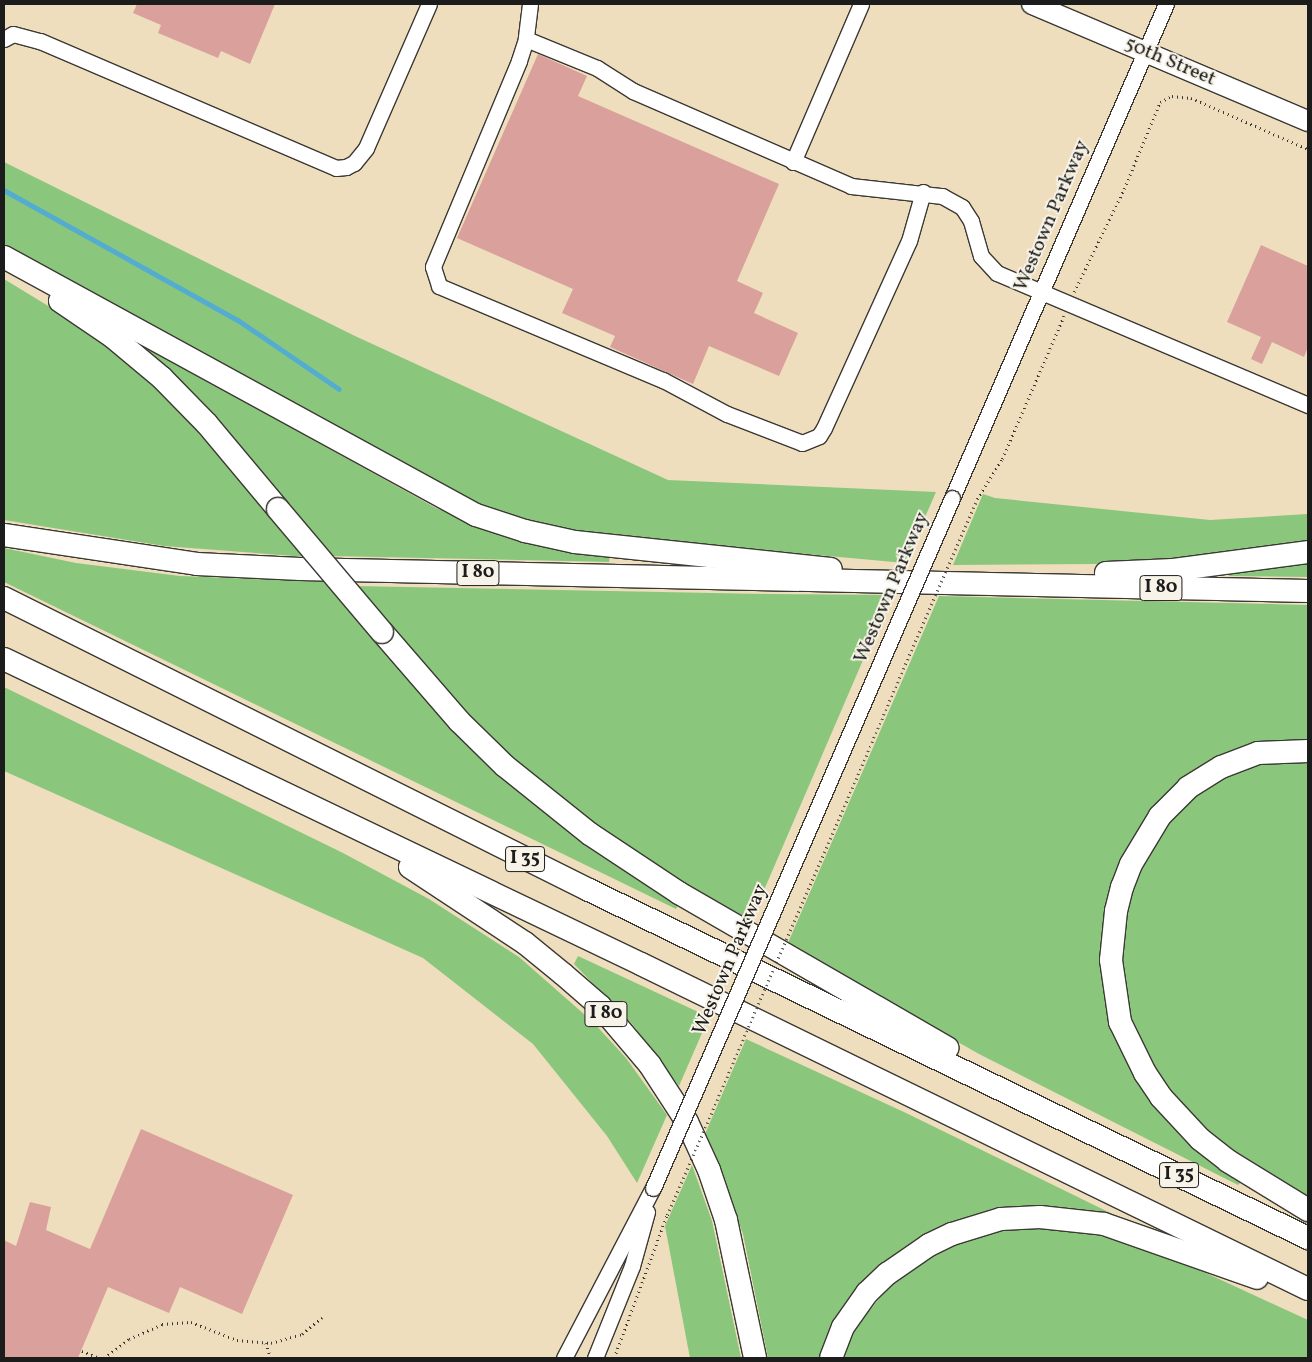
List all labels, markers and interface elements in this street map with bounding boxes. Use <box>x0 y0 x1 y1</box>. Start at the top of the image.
street label: 50th Street <box>1121 32 1219 92</box>
street label: Westown Parkway <box>1009 137 1095 295</box>
street label: Westown Parkway <box>849 509 935 667</box>
road number: I 80 <box>456 556 500 590</box>
road number: I 80 <box>1138 572 1184 604</box>
road number: I 35 <box>505 842 545 876</box>
street label: Westown Parkway <box>688 881 774 1039</box>
road number: I 80 <box>584 998 628 1030</box>
road number: I 35 <box>1159 1158 1199 1192</box>

